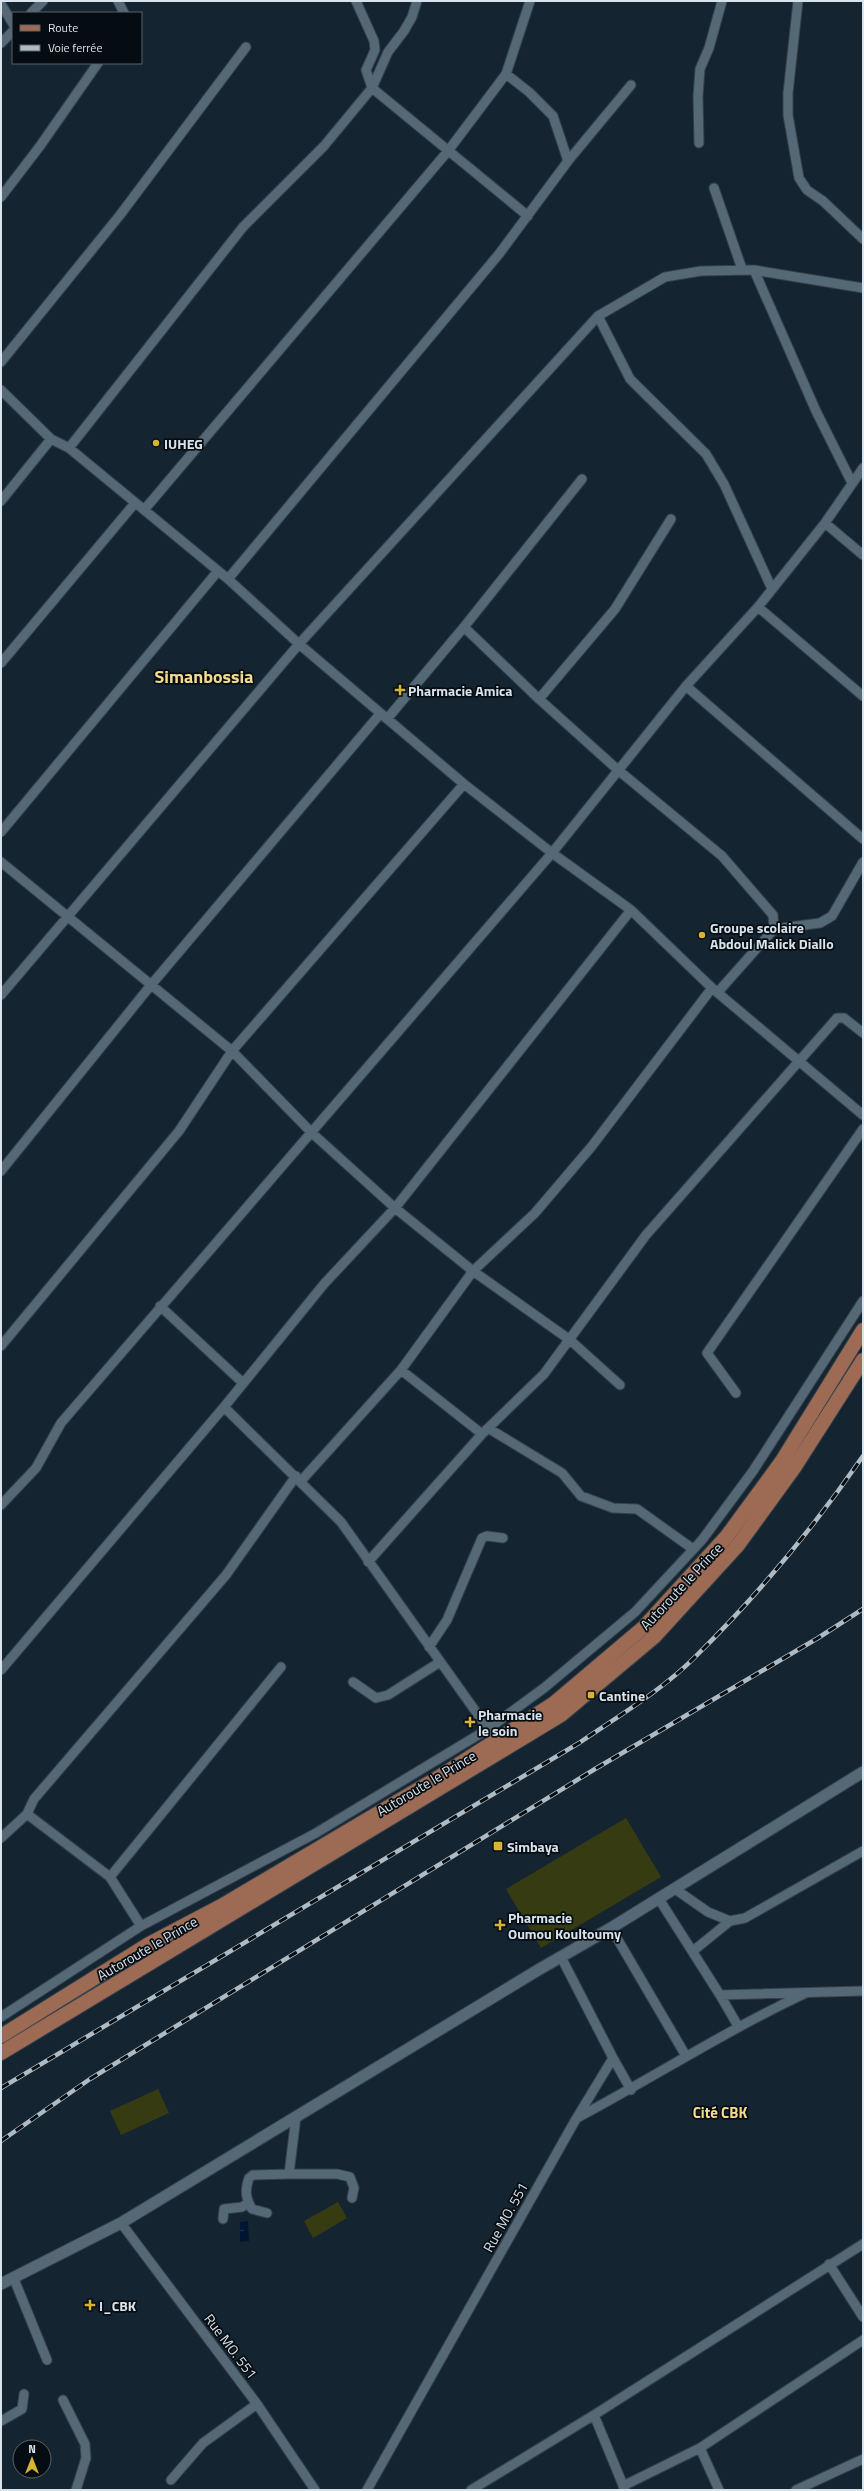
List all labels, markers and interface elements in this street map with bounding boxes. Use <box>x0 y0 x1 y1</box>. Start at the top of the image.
legend <box>12 12 142 64</box>
text: Route <box>48 18 78 37</box>
text: Voie ferrée <box>48 38 103 57</box>
place label: IUHEG <box>164 433 203 454</box>
marker: IUHEG <box>151 438 161 448</box>
district label: Simanbossia <box>155 663 253 690</box>
place label: Pharmacie Amica <box>408 680 513 701</box>
marker: Pharmacie Amica <box>395 685 405 695</box>
place label: Groupe scolaire Abdoul Malick Diallo <box>710 917 834 954</box>
marker: Groupe scolaire Abdoul Malick Diallo <box>697 930 707 940</box>
street label: Autoroute le Prince <box>635 1538 727 1634</box>
place label: Cantine <box>599 1685 645 1706</box>
marker: Cantine <box>586 1690 596 1700</box>
place label: Pharmacie le soin <box>478 1704 542 1741</box>
marker: Pharmacie le soin <box>465 1717 475 1727</box>
street label: Autoroute le Prince <box>372 1745 480 1821</box>
place label: Simbaya <box>507 1836 559 1857</box>
marker: Simbaya <box>492 1840 504 1852</box>
place label: Pharmacie Oumou Koultoumy <box>508 1907 621 1944</box>
street label: Autoroute le Prince <box>93 1911 201 1985</box>
marker: Pharmacie Oumou Koultoumy <box>495 1920 505 1930</box>
district label: Cité CBK <box>693 2101 747 2124</box>
street label: Rue MO. 551 <box>477 2178 533 2256</box>
place label: I_CBK <box>99 2295 137 2316</box>
marker: I_CBK <box>84 2299 96 2311</box>
street label: Rue MO. 551 <box>200 2309 262 2383</box>
north arrow <box>12 2439 52 2479</box>
text: N <box>28 2441 36 2457</box>

